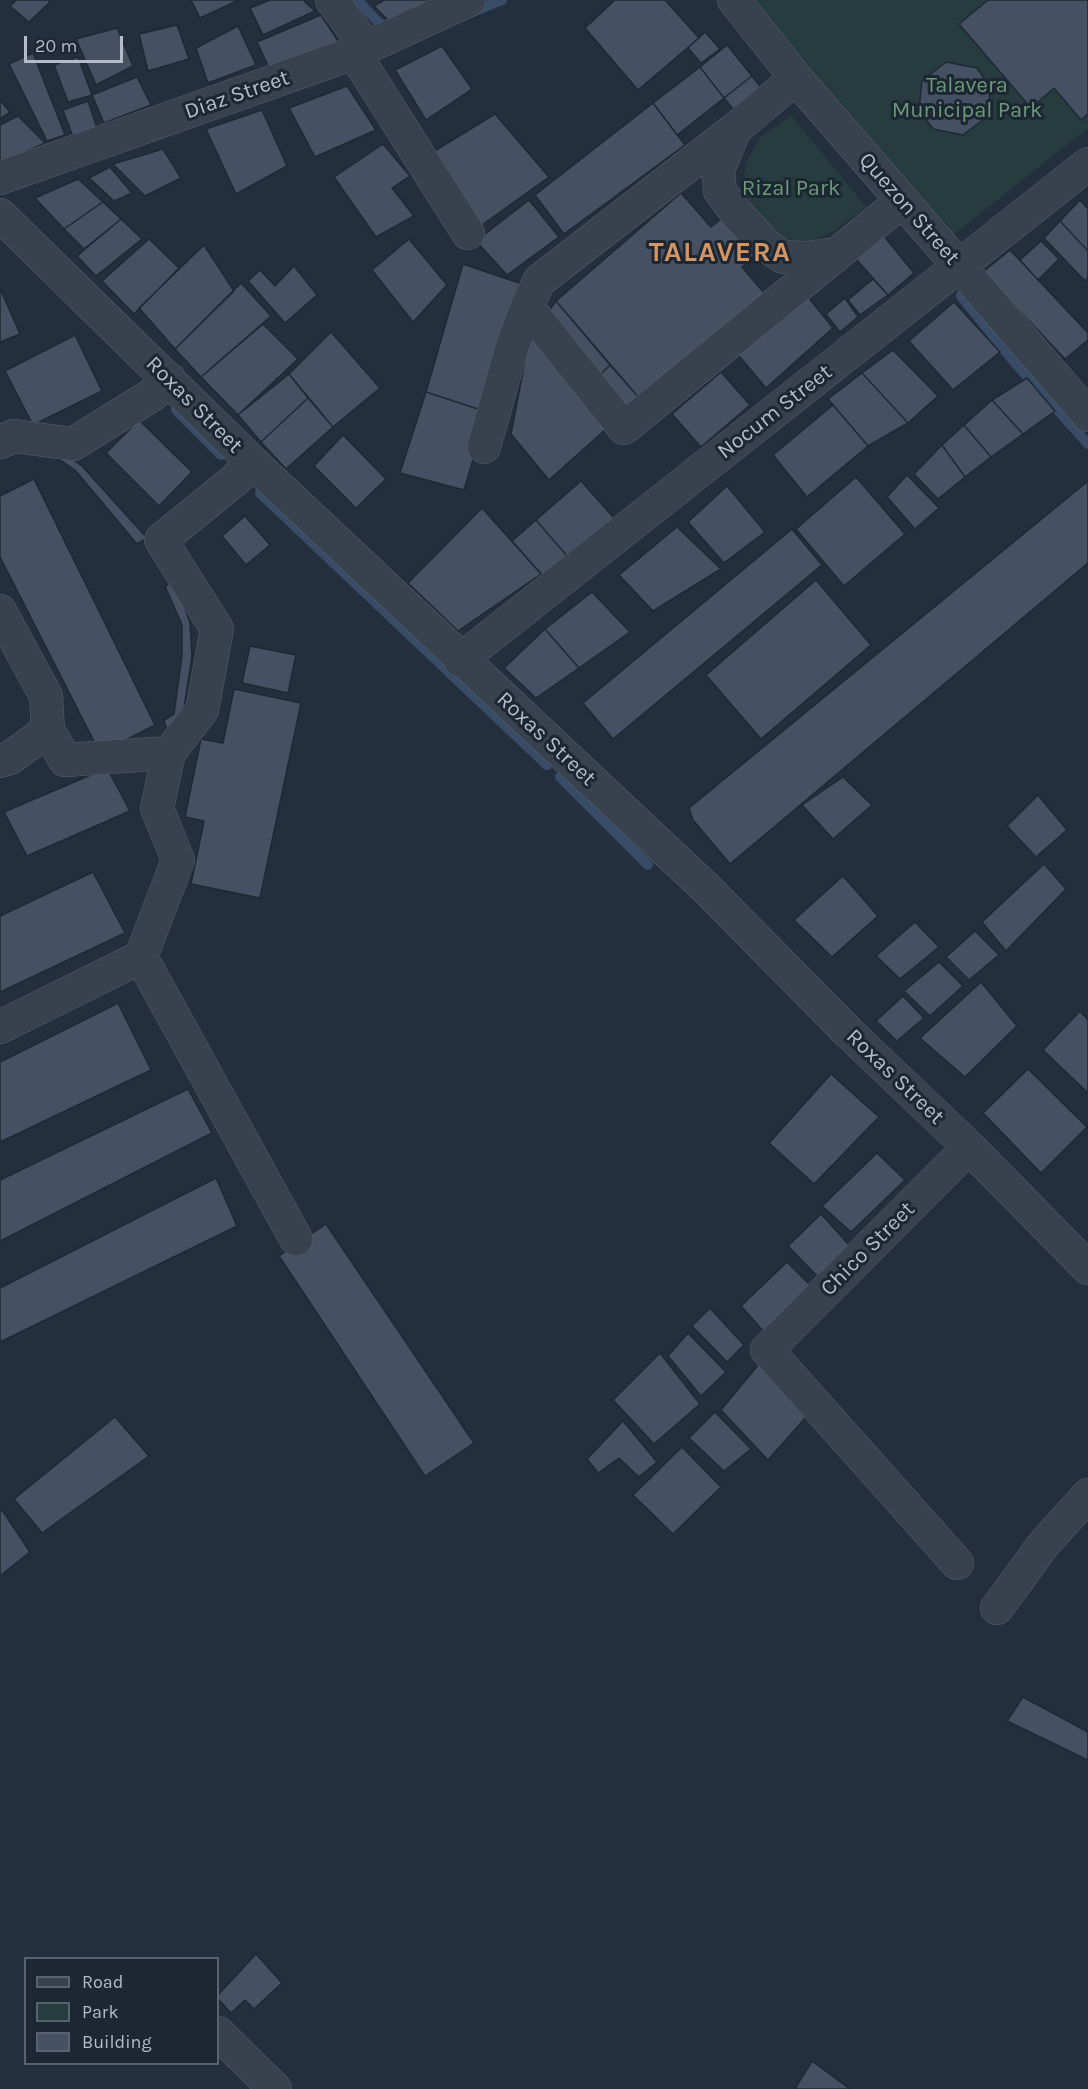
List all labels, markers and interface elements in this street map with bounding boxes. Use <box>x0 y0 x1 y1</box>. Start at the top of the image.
scale bar <box>27 24 126 62</box>
text: 20 m <box>35 35 77 57</box>
street label: Diaz Street <box>181 65 293 125</box>
park label: Talavera Municipal Park <box>892 73 1042 124</box>
street label: Quezon Street <box>853 147 965 271</box>
park label: Rizal Park <box>742 176 840 202</box>
district label: TALAVERA <box>649 236 791 270</box>
street label: Roxas Street <box>140 351 248 459</box>
street label: Nocum Street <box>713 359 837 465</box>
street label: Roxas Street <box>491 686 601 792</box>
street label: Roxas Street <box>840 1024 950 1130</box>
street label: Chico Street <box>815 1196 921 1302</box>
legend <box>24 1957 219 2065</box>
text: Road <box>82 1971 123 1993</box>
text: Park <box>82 2001 119 2023</box>
text: Building <box>82 2031 152 2053</box>

